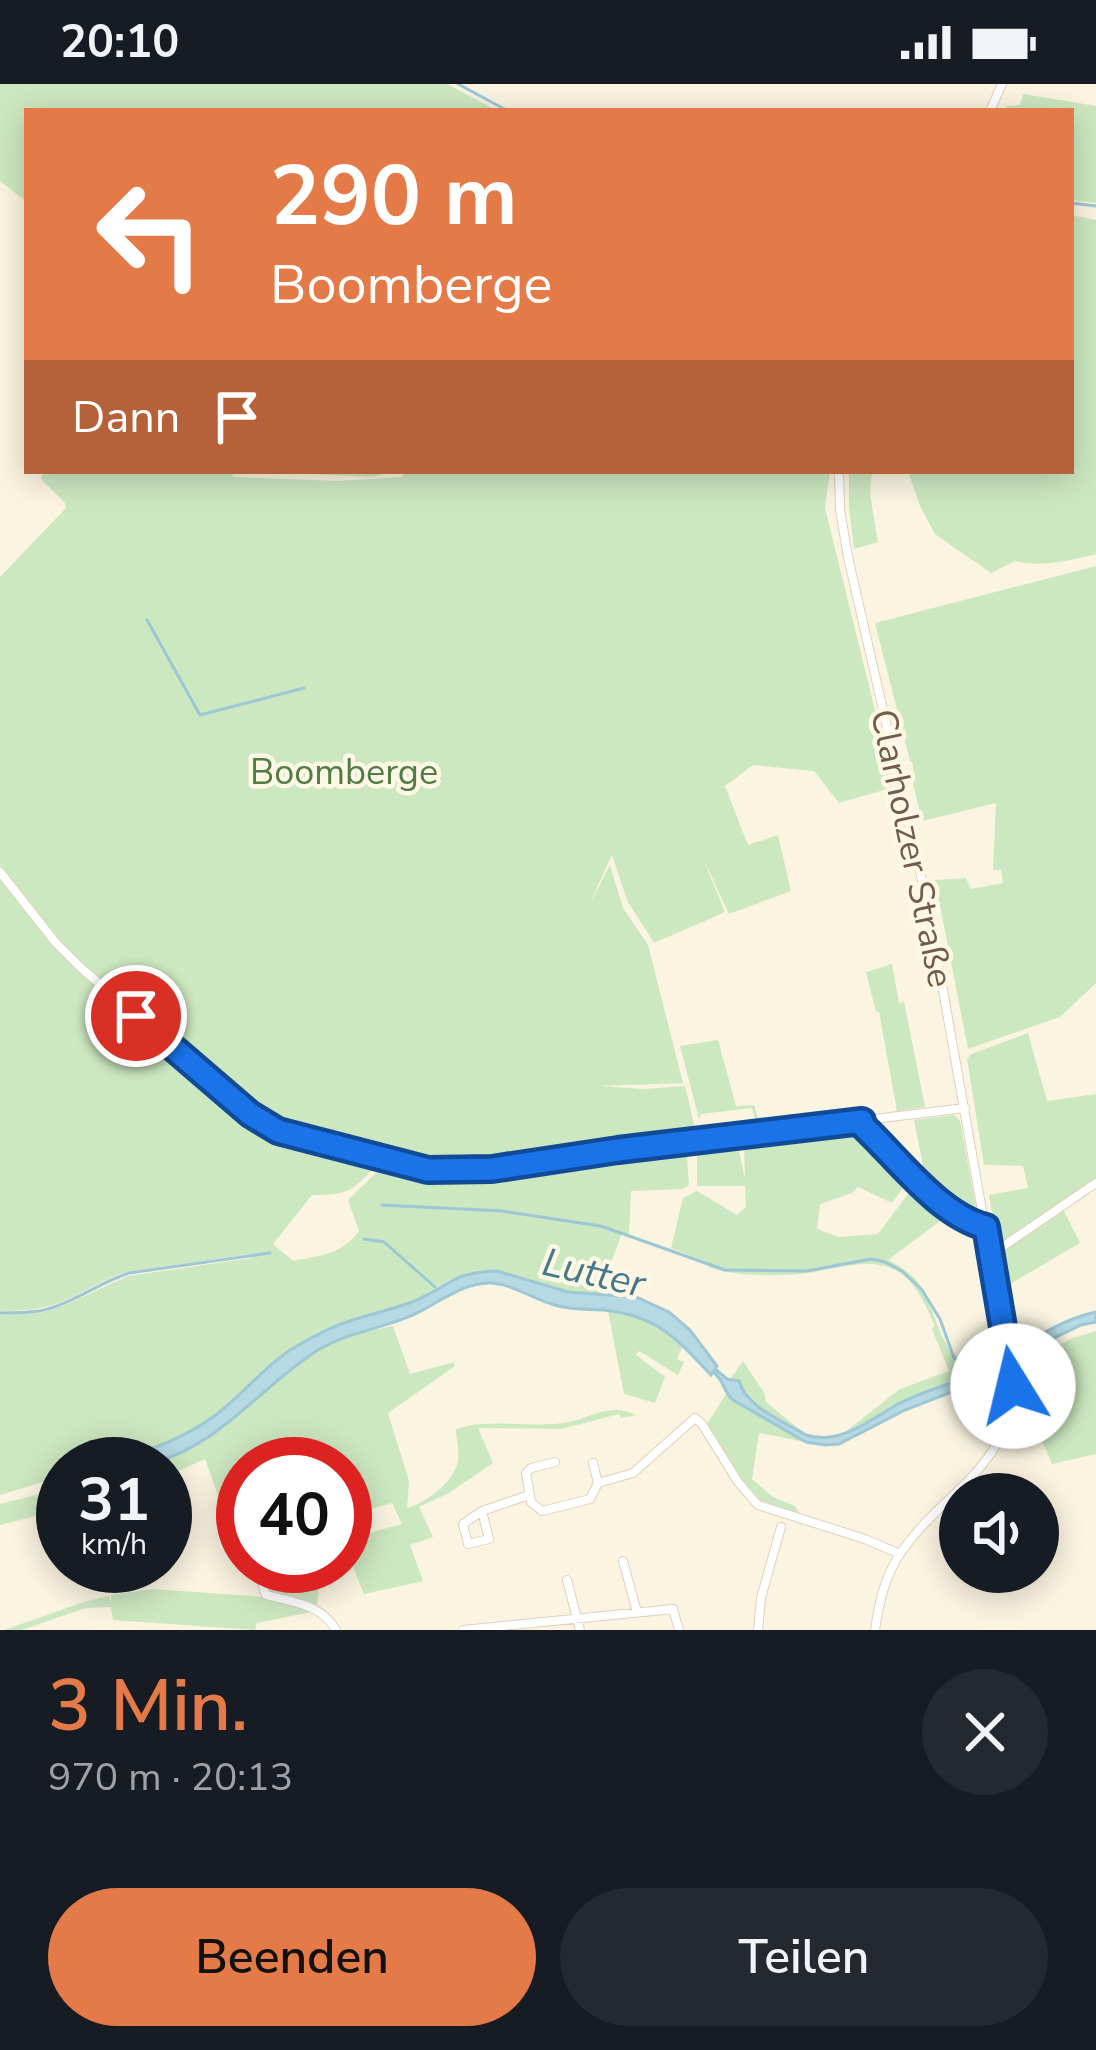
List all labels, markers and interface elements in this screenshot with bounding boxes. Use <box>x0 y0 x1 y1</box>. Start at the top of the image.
text: 20:10 <box>60 12 179 73</box>
text: 290 m <box>270 139 518 254</box>
icon: left <box>72 156 228 312</box>
text: Boomberge <box>270 248 552 322</box>
icon: arrive <box>204 384 270 450</box>
text: Dann <box>72 387 180 448</box>
street label: Clarholzer Straße <box>858 705 965 992</box>
park label: Boomberge <box>250 748 438 797</box>
pin <box>85 965 187 1067</box>
icon: arrive <box>103 983 169 1049</box>
water label: Lutter <box>537 1236 651 1311</box>
position arrow <box>950 1323 1076 1449</box>
speed limit sign: 40 <box>216 1437 372 1593</box>
text: 31 <box>78 1459 150 1541</box>
map controls <box>939 1473 1059 1593</box>
button: sound <box>939 1473 1059 1593</box>
text: km/h <box>81 1524 147 1565</box>
text: 3 Min. <box>48 1657 248 1755</box>
button: close <box>922 1669 1048 1795</box>
text: 970 m · 20:13 <box>48 1751 293 1804</box>
button: Beenden <box>48 1888 536 2026</box>
button: Teilen <box>560 1888 1048 2026</box>

